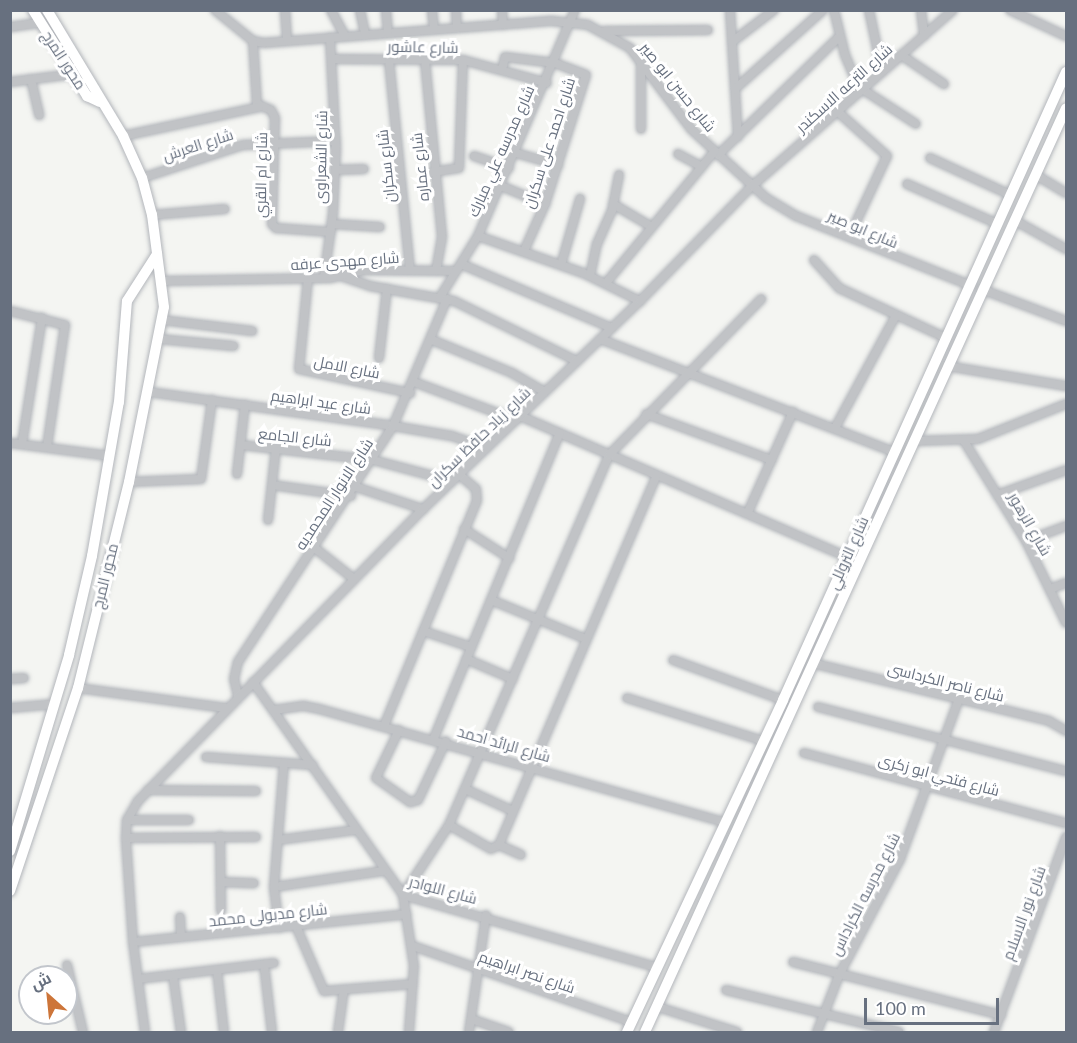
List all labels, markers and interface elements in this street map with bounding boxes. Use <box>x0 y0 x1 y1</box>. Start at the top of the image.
street label: محور المرج <box>38 27 90 93</box>
street label: شارع عاشور <box>387 37 459 57</box>
street label: شارع حسن ابو صير <box>636 39 720 135</box>
street label: شارع الترعه الاسكندر <box>792 40 896 136</box>
street label: شارع احمد على سكران <box>519 75 579 211</box>
street label: شارع مدرسه علي مبارك <box>464 82 538 220</box>
street label: شارع الشعراوى <box>311 110 331 204</box>
street label: شارع العرش <box>160 125 236 165</box>
street label: شارع سكران <box>373 128 399 204</box>
street label: شارع ام القري <box>251 132 271 218</box>
street label: شارع عماره <box>407 132 433 202</box>
street label: شارع ابو صير <box>825 206 901 252</box>
street label: شارع مهدى عرفه <box>290 248 400 274</box>
street label: شارع الامل <box>313 352 381 382</box>
street label: شارع زياد حافظ سكران <box>424 383 534 491</box>
street label: شارع عيد ابراهيم <box>270 386 372 418</box>
street label: شارع الجامع <box>257 424 333 450</box>
street label: شارع الانوار المحمديه <box>291 435 377 553</box>
street label: شارع الزهور <box>1005 489 1055 559</box>
street label: شارع التروللي <box>824 514 872 592</box>
street label: محور المرج <box>88 542 122 610</box>
street label: شارع ناصر الكرداسى <box>886 659 1006 705</box>
street label: شارع الرائد احمد <box>455 722 553 766</box>
street label: شارع فتحي ابو زكرى <box>877 750 1001 800</box>
street label: شارع مدرسه الكراداس <box>826 830 904 958</box>
street label: شارع نور الاسلام <box>999 863 1049 963</box>
street label: شارع اللوادر <box>407 872 479 908</box>
street label: شارع مدبولى محمد <box>208 900 328 930</box>
street label: شارع نصر ابراهيم <box>477 947 577 997</box>
north arrow <box>18 965 78 1025</box>
text: ش <box>27 967 54 993</box>
scale bar <box>867 986 1002 1024</box>
text: 100 m <box>875 997 926 1019</box>

